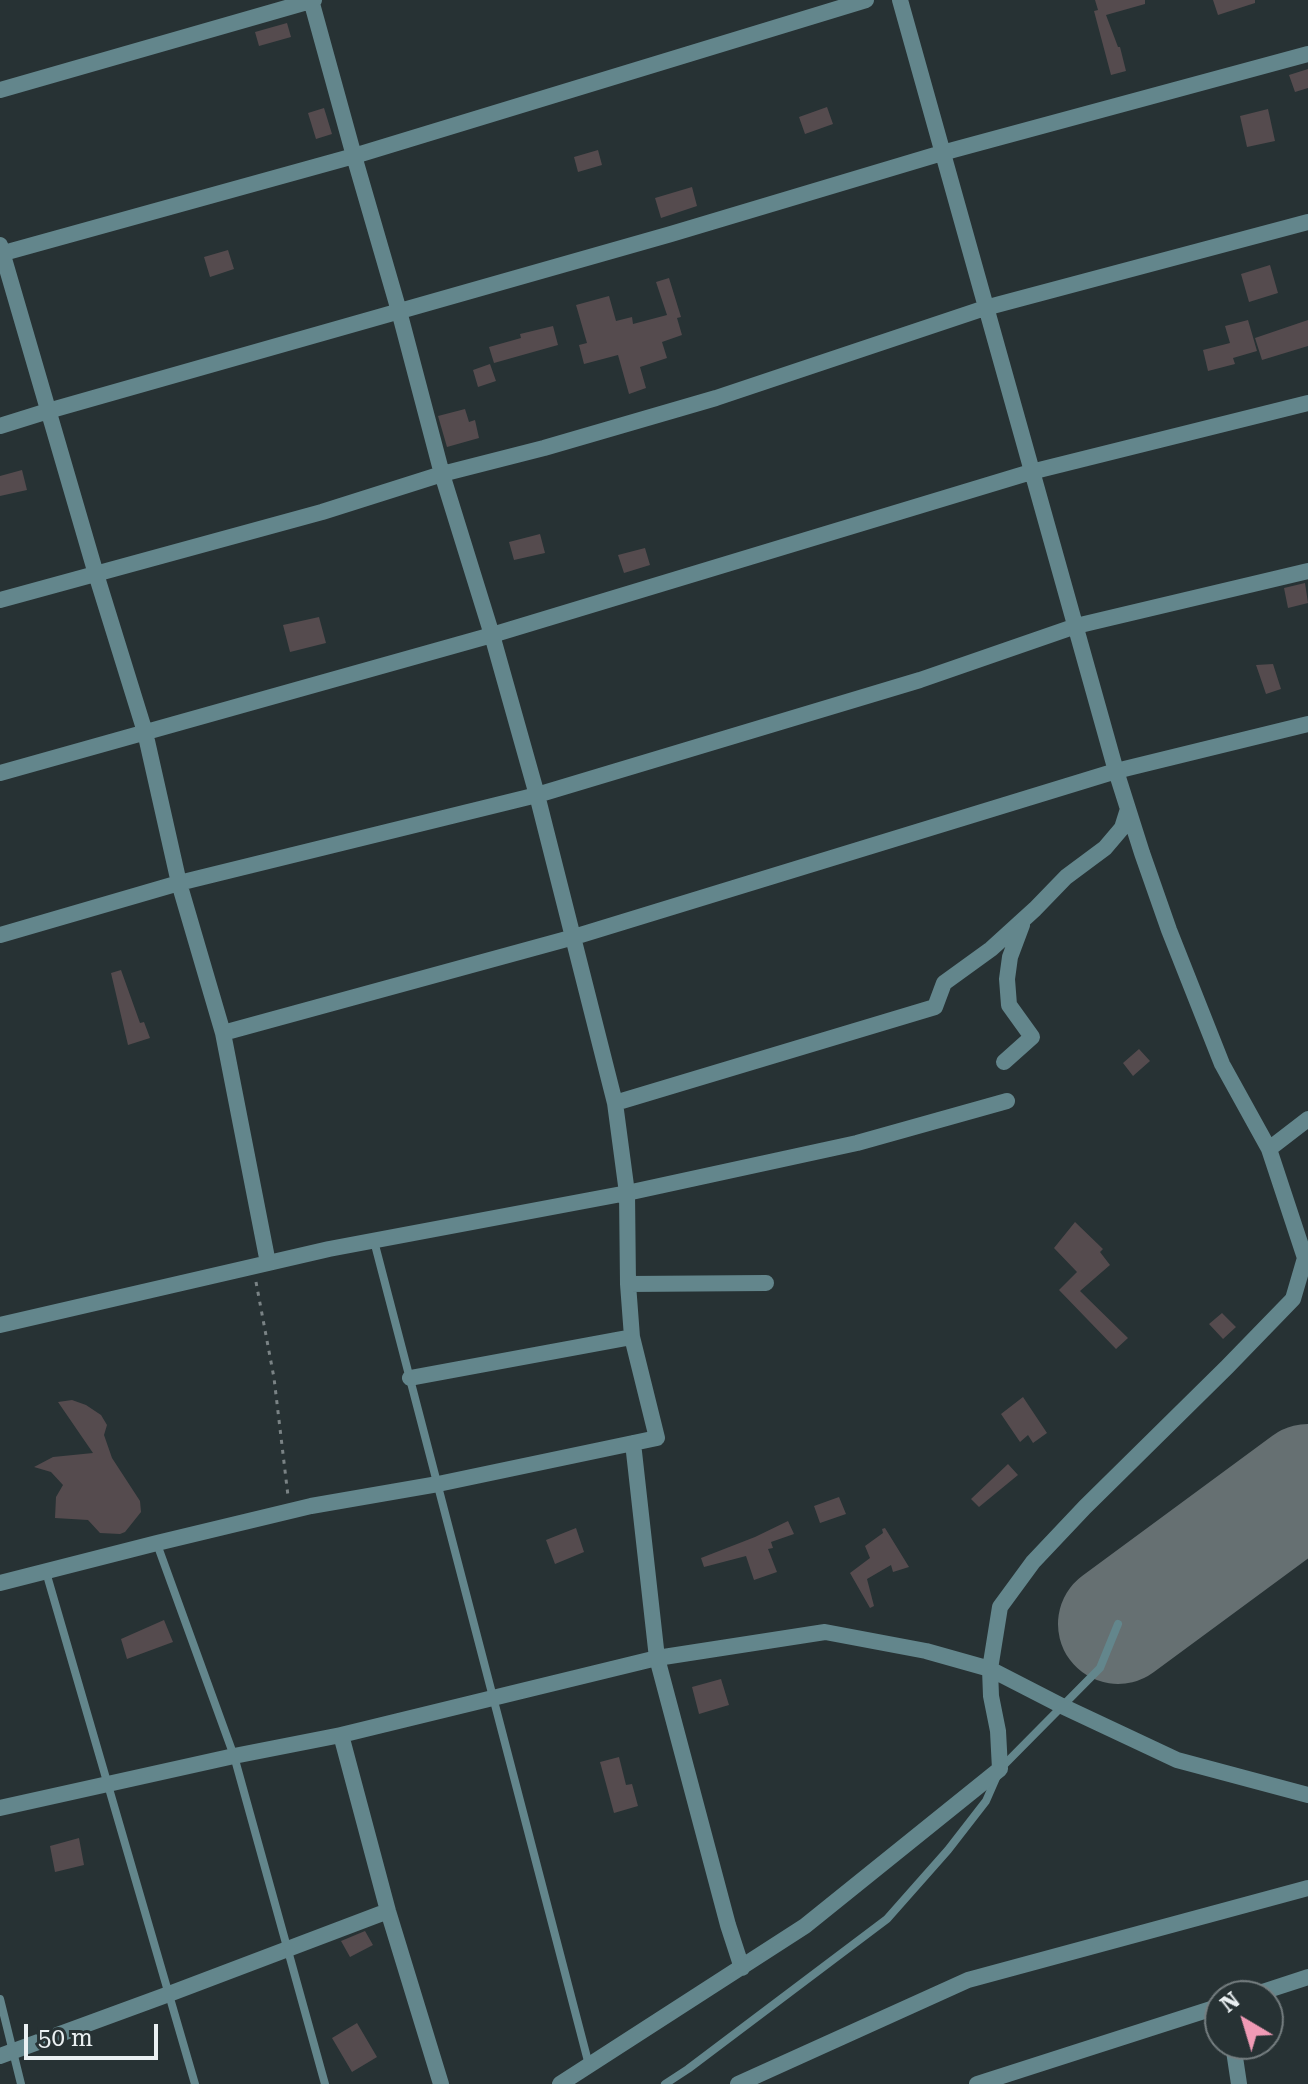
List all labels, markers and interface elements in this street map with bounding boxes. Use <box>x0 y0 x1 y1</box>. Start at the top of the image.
north arrow <box>1204 1980 1284 2060</box>
text: N <box>1216 1987 1245 2017</box>
scale bar <box>28 2008 162 2058</box>
text: 50 m <box>38 2024 93 2052</box>

